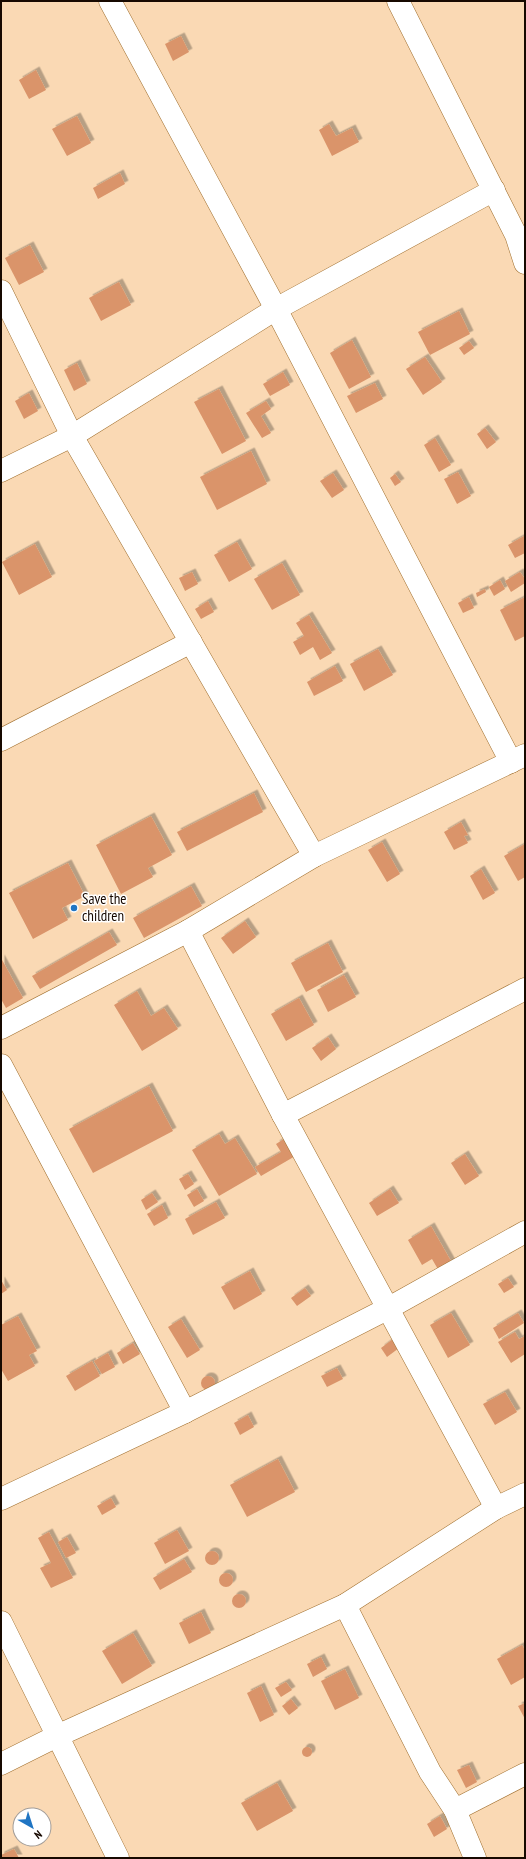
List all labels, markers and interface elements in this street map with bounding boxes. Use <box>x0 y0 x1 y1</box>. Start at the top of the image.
place label: Save the children <box>82 889 127 925</box>
marker: Save the children <box>69 903 79 913</box>
north arrow <box>12 1807 52 1847</box>
text: N <box>32 1827 45 1842</box>

